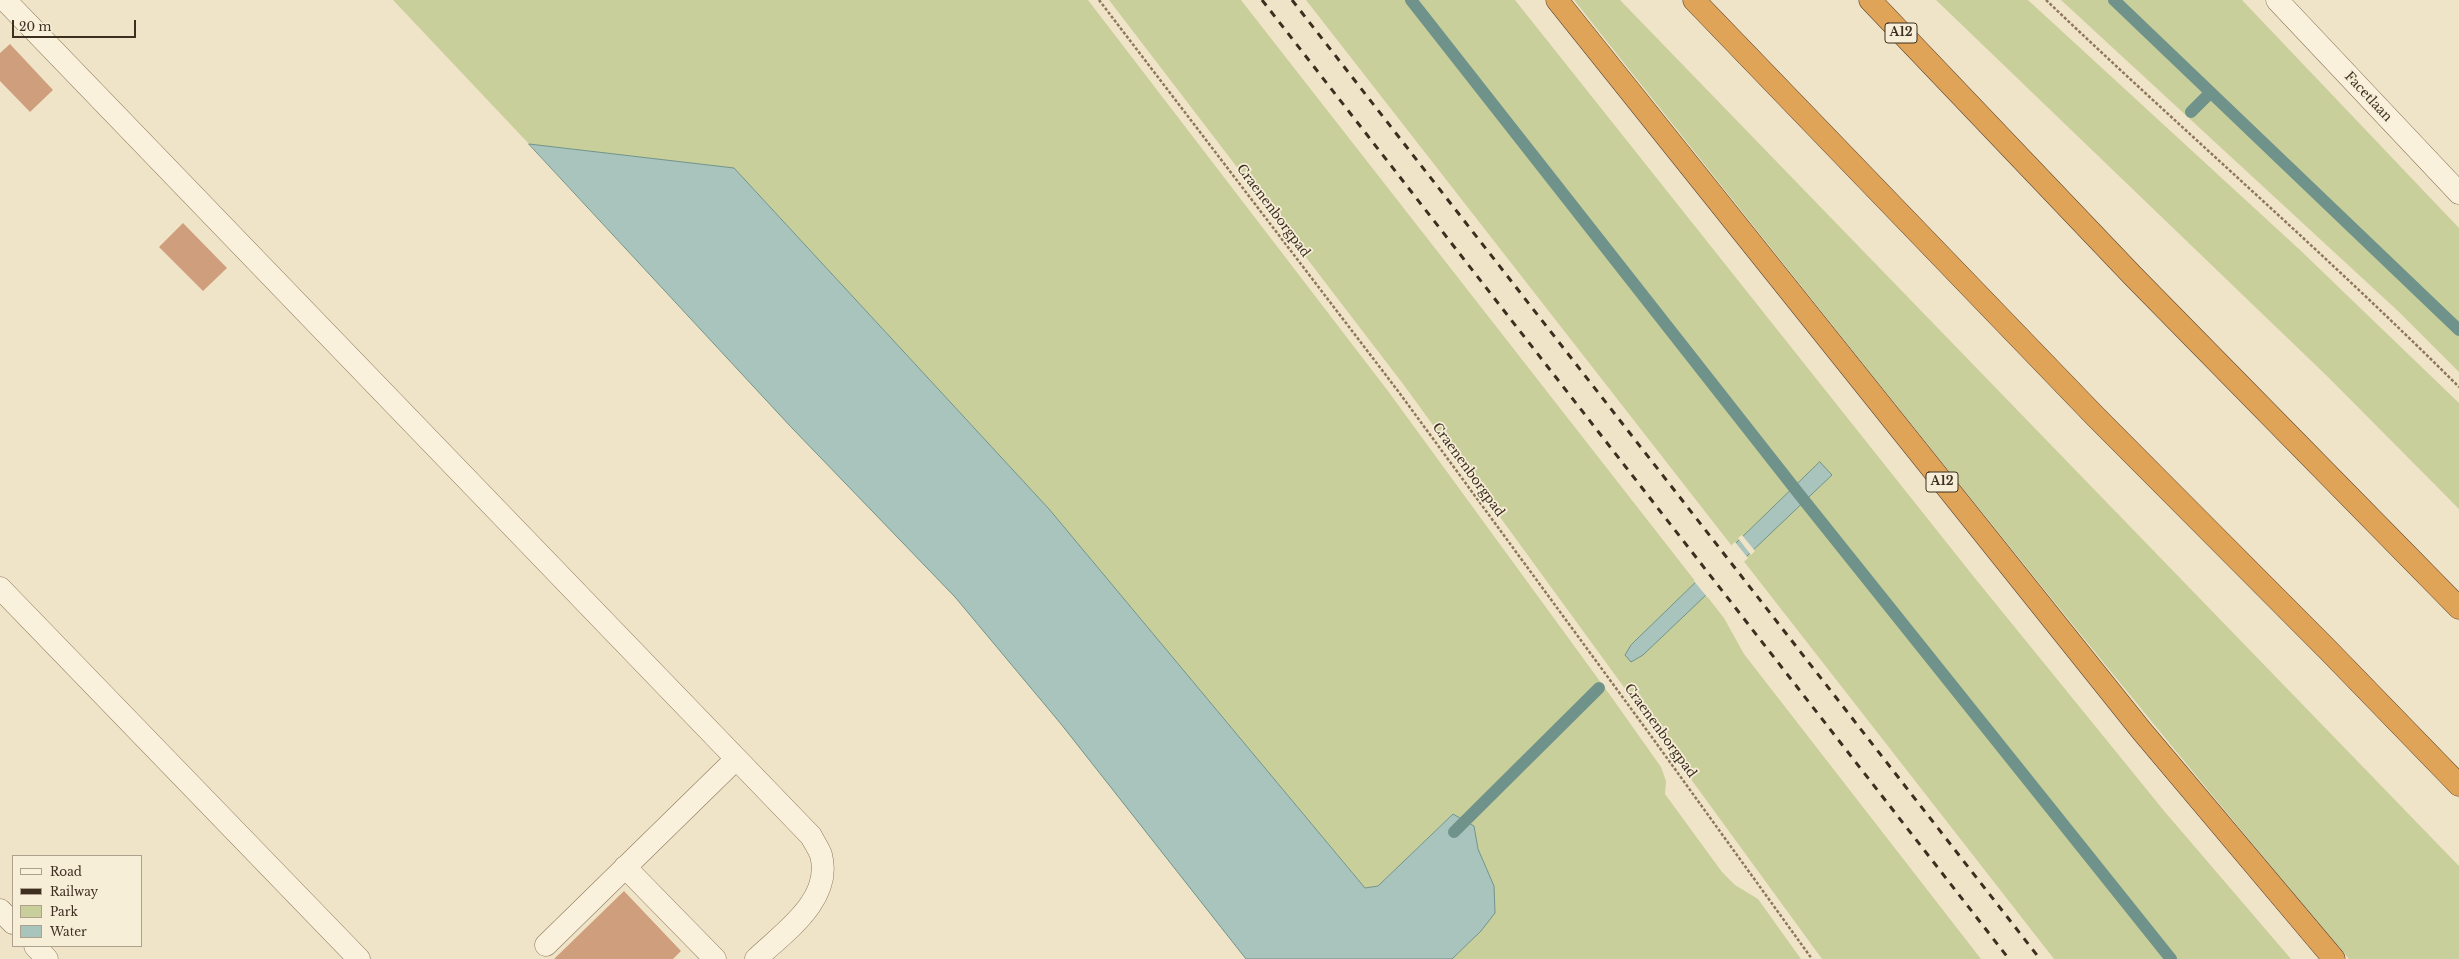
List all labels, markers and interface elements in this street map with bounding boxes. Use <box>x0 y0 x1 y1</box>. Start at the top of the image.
scale bar <box>14 12 138 38</box>
text: 20 m <box>19 19 51 34</box>
road number: A12 <box>1885 23 1917 43</box>
street label: Facetlaan <box>2341 69 2395 125</box>
street label: Craenenborgpad <box>1233 161 1313 261</box>
street label: Craenenborgpad <box>1429 420 1507 520</box>
road number: A12 <box>1926 472 1958 492</box>
street label: Craenenborgpad <box>1621 681 1699 781</box>
legend <box>12 855 142 947</box>
text: Road <box>50 864 82 879</box>
text: Railway <box>50 884 98 899</box>
text: Park <box>50 904 78 919</box>
text: Water <box>50 924 87 939</box>

